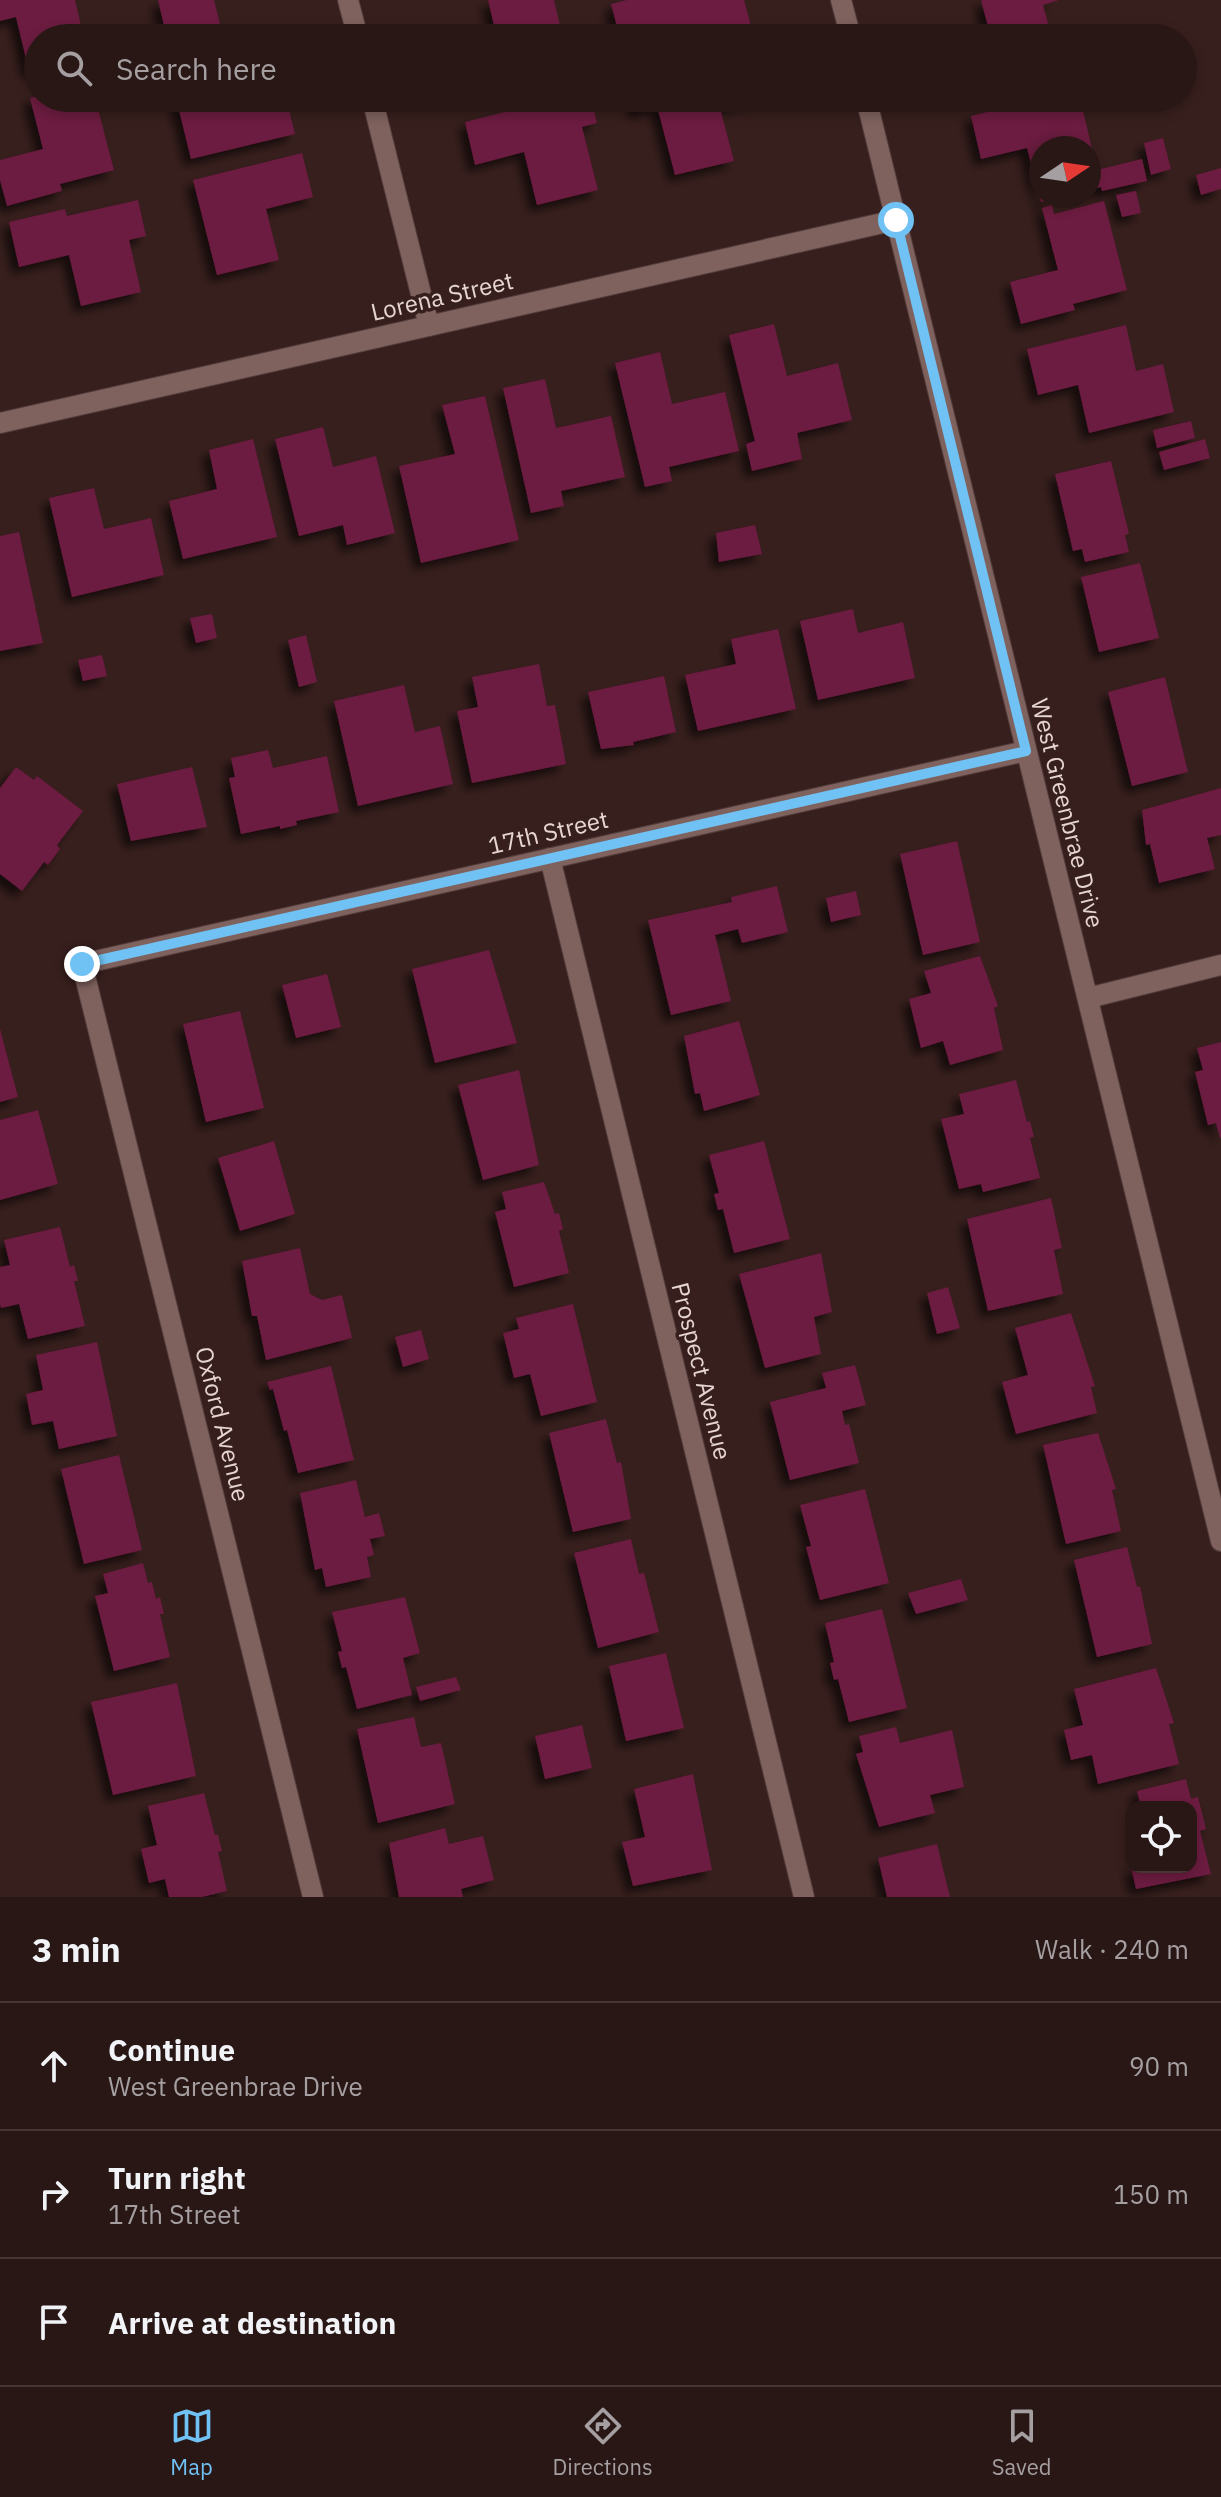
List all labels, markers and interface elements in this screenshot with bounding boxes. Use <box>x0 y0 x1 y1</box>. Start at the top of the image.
search box <box>24 24 1197 112</box>
icon: search <box>52 46 96 90</box>
text: Search here <box>116 49 277 88</box>
north arrow <box>1029 136 1101 208</box>
route start <box>878 202 914 238</box>
street label: Lorena Street <box>368 264 516 328</box>
street label: West Greenbrae Drive <box>1024 695 1112 931</box>
street label: 17th Street <box>485 803 611 861</box>
route end <box>64 946 100 982</box>
street label: Prospect Avenue <box>665 1279 739 1463</box>
street label: Oxford Avenue <box>188 1343 258 1505</box>
map controls <box>1125 1801 1197 1873</box>
button: locate <box>1125 1801 1197 1873</box>
text: 3 min <box>32 1927 121 1971</box>
text: Walk · 240 m <box>1035 1932 1189 1966</box>
text: Continue <box>108 2030 235 2069</box>
icon: ahead <box>32 2044 76 2088</box>
text: 90 m <box>1129 2049 1189 2083</box>
text: West Greenbrae Drive <box>108 2069 363 2103</box>
text: Turn right <box>108 2158 246 2197</box>
icon: right <box>32 2172 76 2216</box>
text: 150 m <box>1113 2177 1189 2211</box>
text: 17th Street <box>108 2197 241 2231</box>
icon: arrive <box>32 2300 76 2344</box>
text: Arrive at destination <box>108 2303 396 2342</box>
tab: Map <box>170 2404 214 2481</box>
tab: Directions <box>553 2404 653 2481</box>
tab: Saved <box>992 2404 1051 2481</box>

